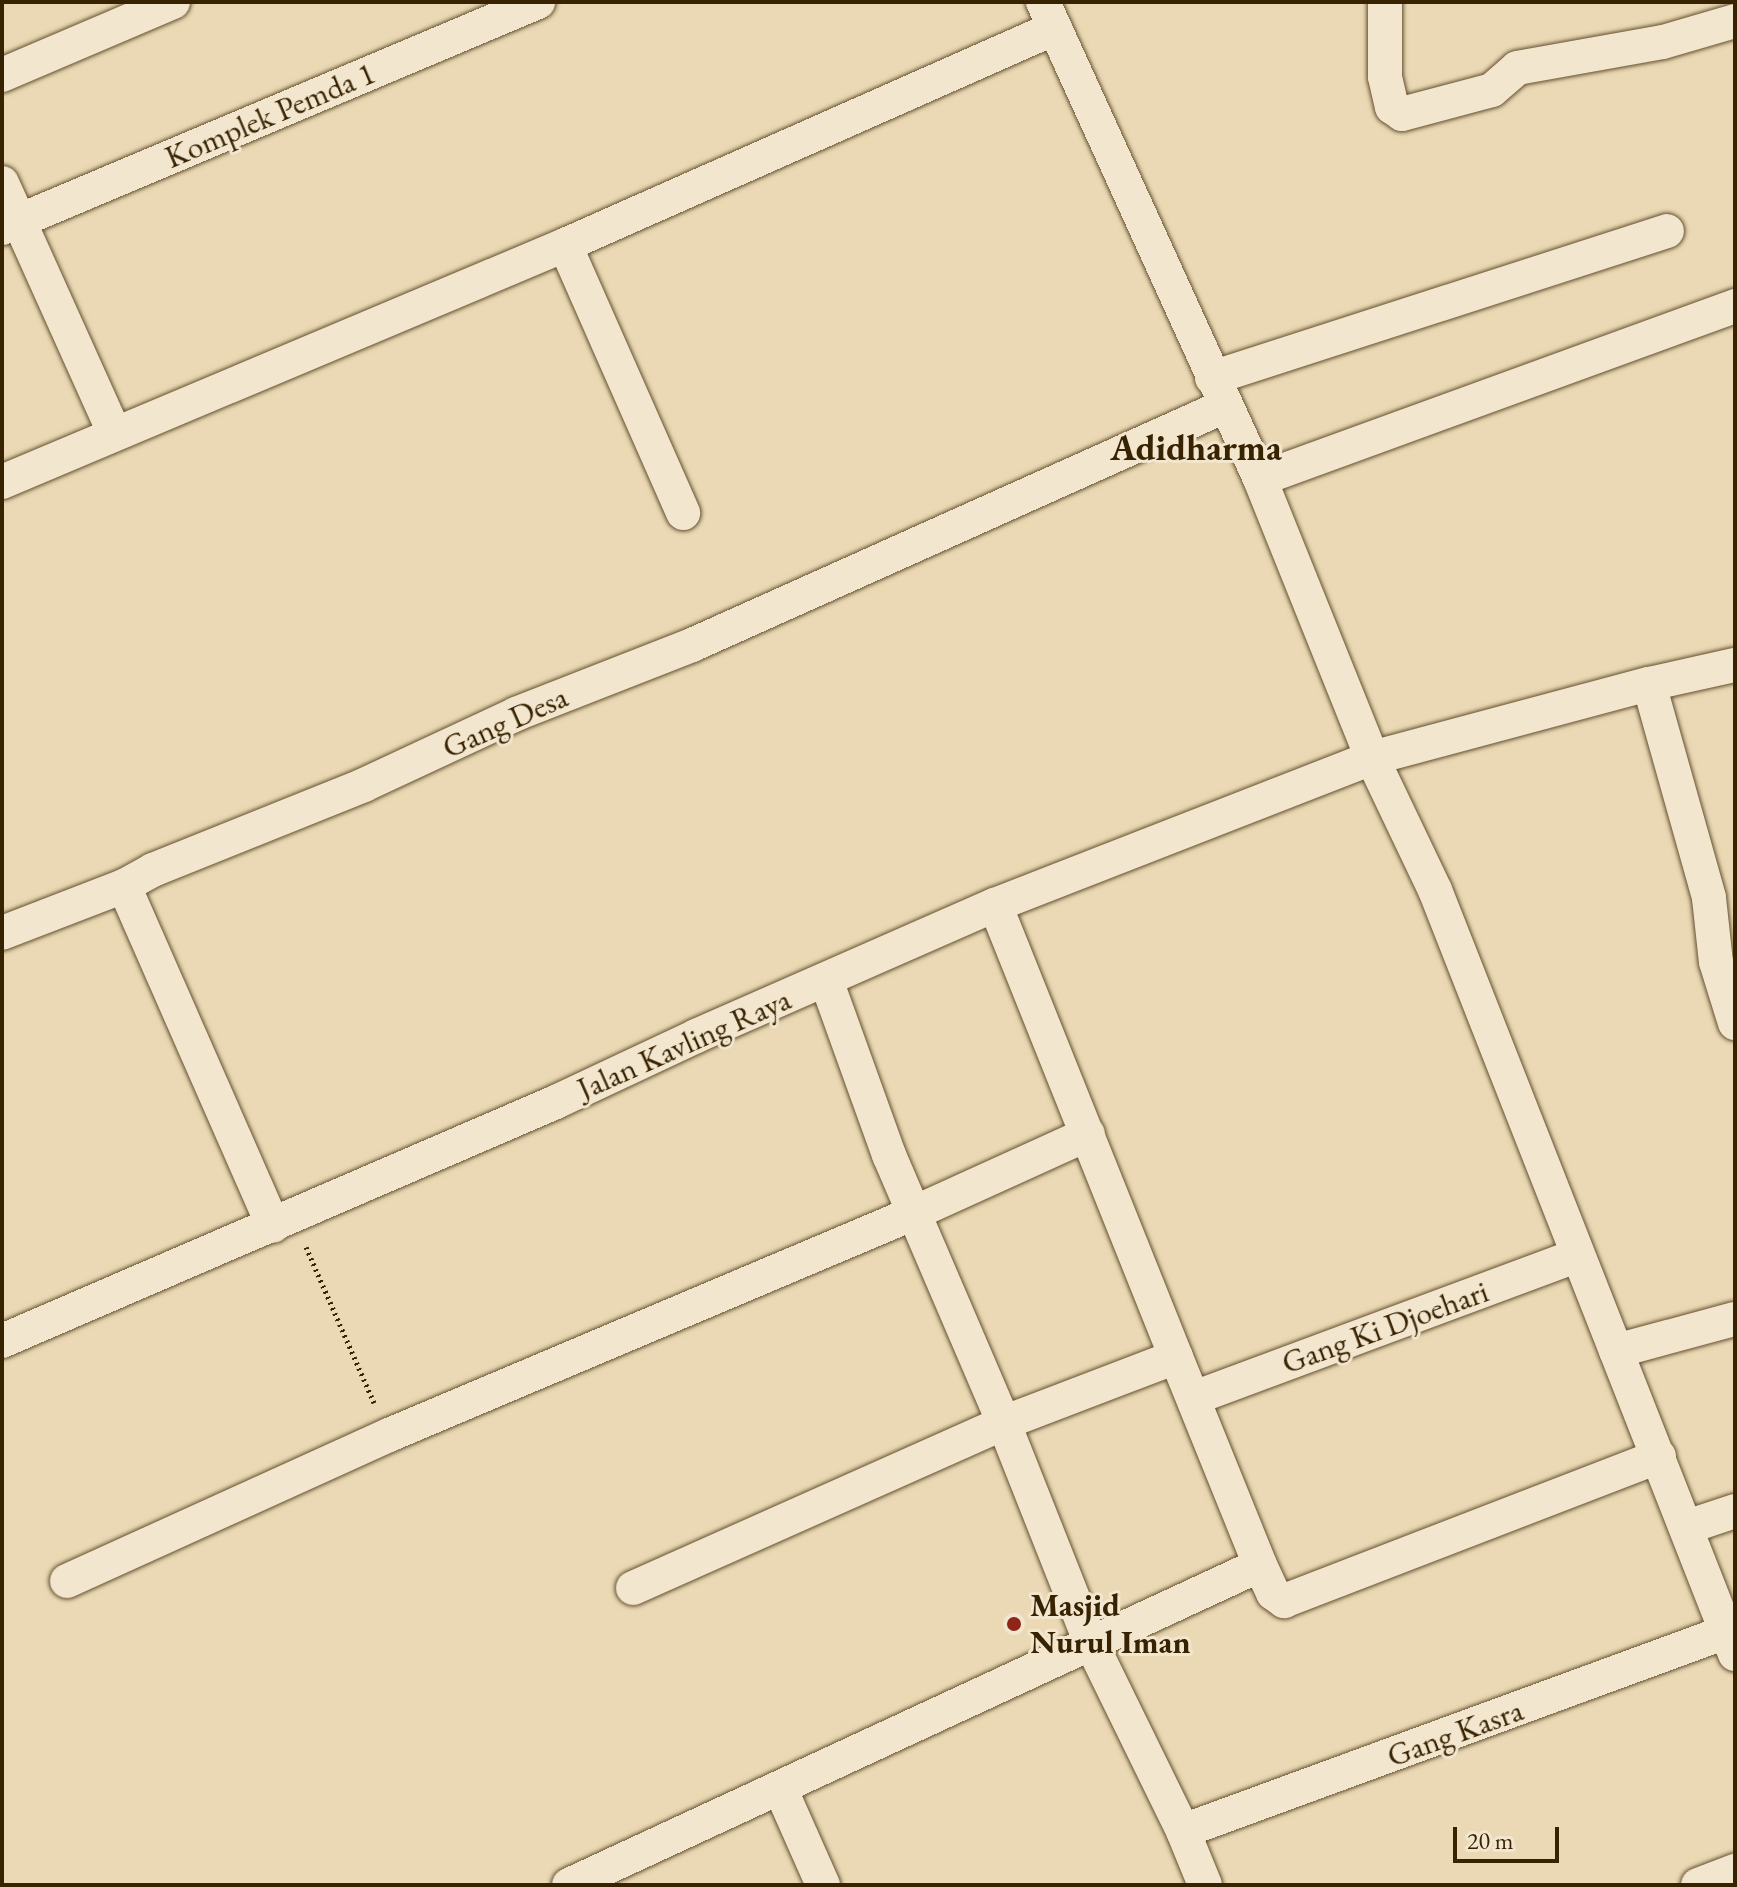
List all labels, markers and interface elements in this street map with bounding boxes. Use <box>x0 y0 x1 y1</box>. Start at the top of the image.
street label: Komplek Pemda 1 <box>159 53 381 177</box>
district label: Adidharma <box>1110 426 1282 470</box>
street label: Gang Desa <box>436 677 574 767</box>
street label: Jalan Kavling Raya <box>571 980 797 1108</box>
street label: Gang Ki Djoehari <box>1277 1272 1493 1382</box>
place label: Masjid Nurul Iman <box>1030 1587 1191 1662</box>
marker: Masjid Nurul Iman <box>1005 1615 1023 1633</box>
street label: Gang Kasra <box>1382 1691 1528 1775</box>
scale bar <box>1457 1811 1563 1861</box>
text: 20 m <box>1467 1825 1514 1856</box>

